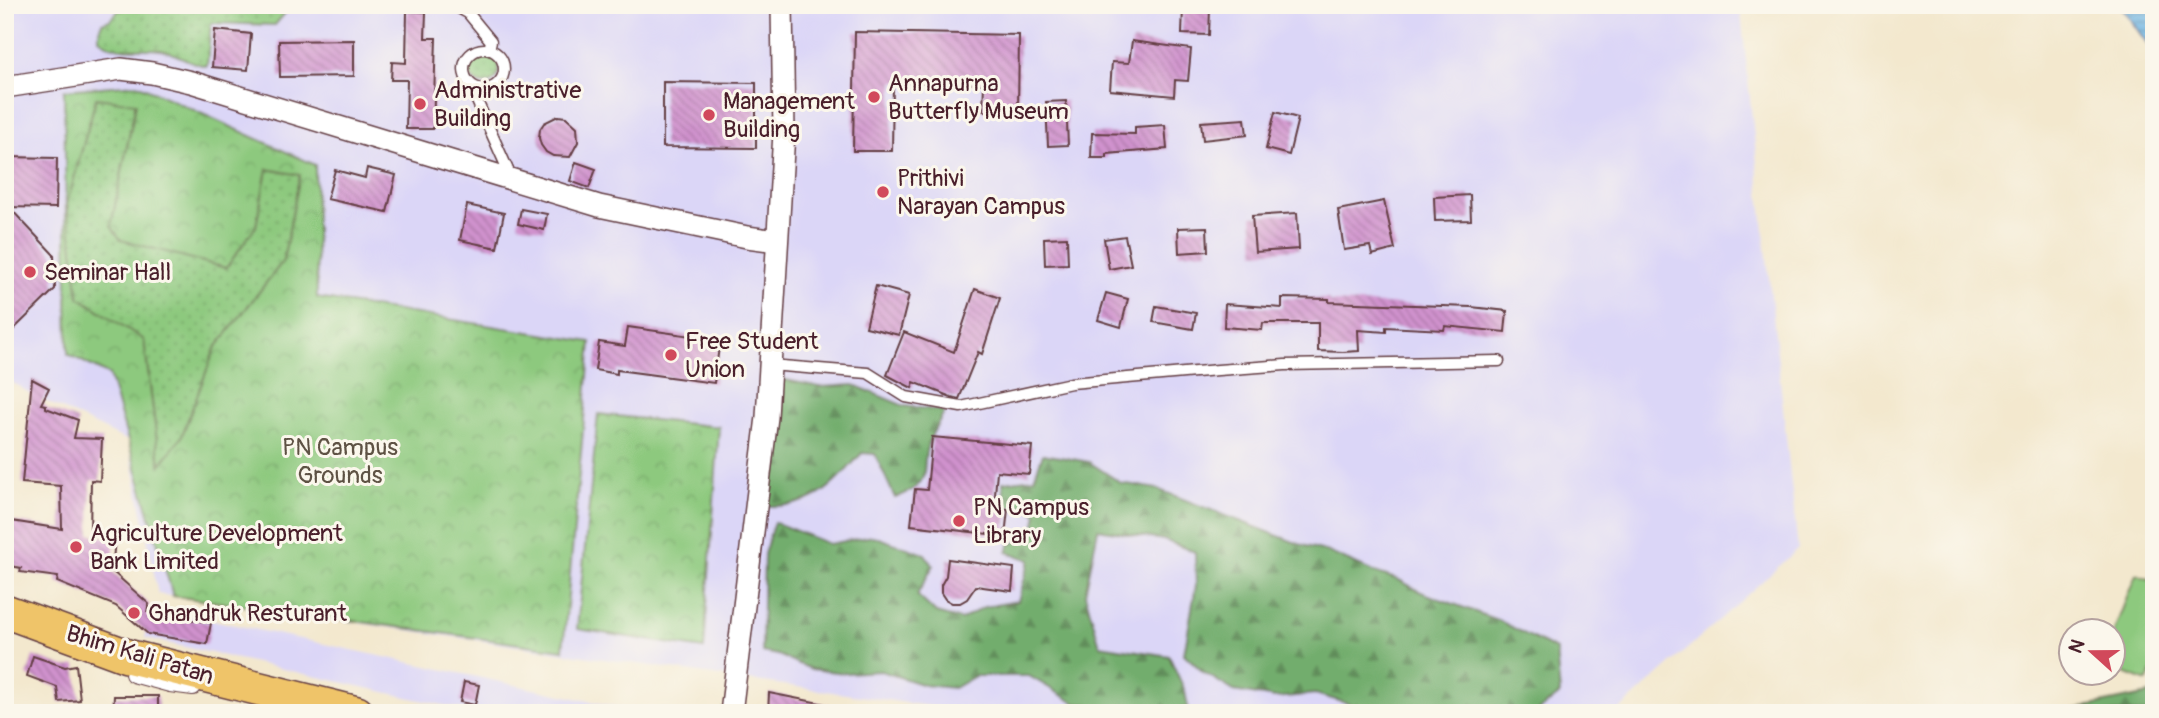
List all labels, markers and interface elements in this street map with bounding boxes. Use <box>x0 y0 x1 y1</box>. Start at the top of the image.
place label: Annapurna Butterfly Museum <box>888 69 1069 126</box>
place label: Administrative Building <box>434 76 581 133</box>
place label: Management Building <box>723 87 855 144</box>
marker: Annapurna Butterfly Museum <box>866 89 882 105</box>
marker: Administrative Building <box>412 96 428 112</box>
marker: Management Building <box>701 107 717 123</box>
place label: Prithivi Narayan Campus <box>897 164 1065 221</box>
marker: Prithivi Narayan Campus <box>875 184 891 200</box>
place label: Seminar Hall <box>44 258 171 287</box>
marker: Seminar Hall <box>22 264 38 280</box>
place label: Free Student Union <box>685 327 819 384</box>
marker: Free Student Union <box>663 347 679 363</box>
park label: PN Campus Grounds <box>282 433 398 490</box>
place label: PN Campus Library <box>973 493 1089 550</box>
marker: PN Campus Library <box>951 513 967 529</box>
place label: Agriculture Development Bank Limited <box>90 519 343 576</box>
marker: Agriculture Development Bank Limited <box>68 539 84 555</box>
place label: Ghandruk Resturant <box>148 599 347 628</box>
marker: Ghandruk Resturant <box>126 605 142 621</box>
north arrow <box>2058 616 2128 686</box>
street label: Bhim Kali Patan <box>63 619 217 691</box>
text: N <box>2064 636 2091 657</box>

